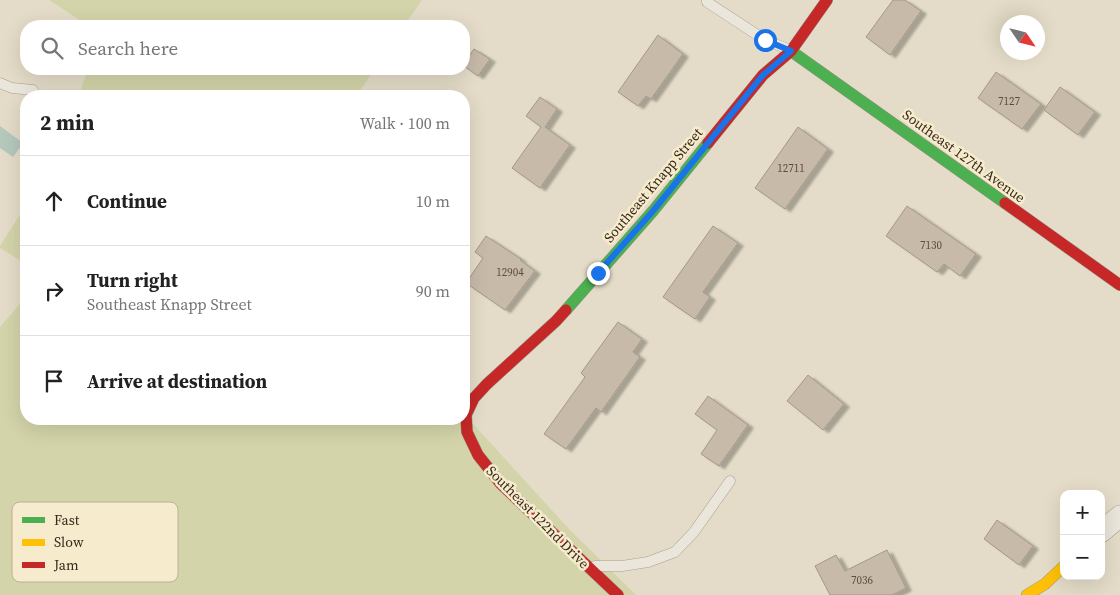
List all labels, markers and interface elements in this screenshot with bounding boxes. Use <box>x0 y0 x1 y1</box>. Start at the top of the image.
north arrow <box>1000 15 1045 60</box>
search box <box>20 20 470 75</box>
route start <box>754 29 777 52</box>
icon: search <box>38 34 66 62</box>
text: Search here <box>78 35 178 61</box>
house number: 7127 <box>998 94 1020 109</box>
street label: Southeast 127th Avenue <box>899 105 1029 207</box>
text: 2 min <box>40 108 95 137</box>
text: Walk · 100 m <box>360 112 450 134</box>
street label: Southeast Knapp Street <box>599 123 707 247</box>
house number: 12711 <box>777 161 805 176</box>
icon: ahead <box>40 187 68 215</box>
text: Continue <box>87 188 167 214</box>
text: 10 m <box>416 190 450 212</box>
house number: 7130 <box>920 238 942 253</box>
route end <box>587 262 610 285</box>
house number: 12904 <box>496 265 524 280</box>
text: Turn right <box>87 267 178 293</box>
icon: right <box>40 277 68 305</box>
text: 90 m <box>416 280 450 302</box>
text: Southeast Knapp Street <box>87 293 252 315</box>
icon: arrive <box>40 367 68 395</box>
text: Arrive at destination <box>87 368 267 394</box>
street label: Southeast 122nd Drive <box>482 461 594 573</box>
map controls <box>1060 490 1105 580</box>
button: + <box>1060 490 1105 535</box>
legend <box>12 502 178 582</box>
text: Fast <box>54 510 80 530</box>
text: Slow <box>54 532 84 552</box>
button: − <box>1060 535 1105 580</box>
text: Jam <box>53 555 79 575</box>
house number: 7036 <box>851 573 873 588</box>

